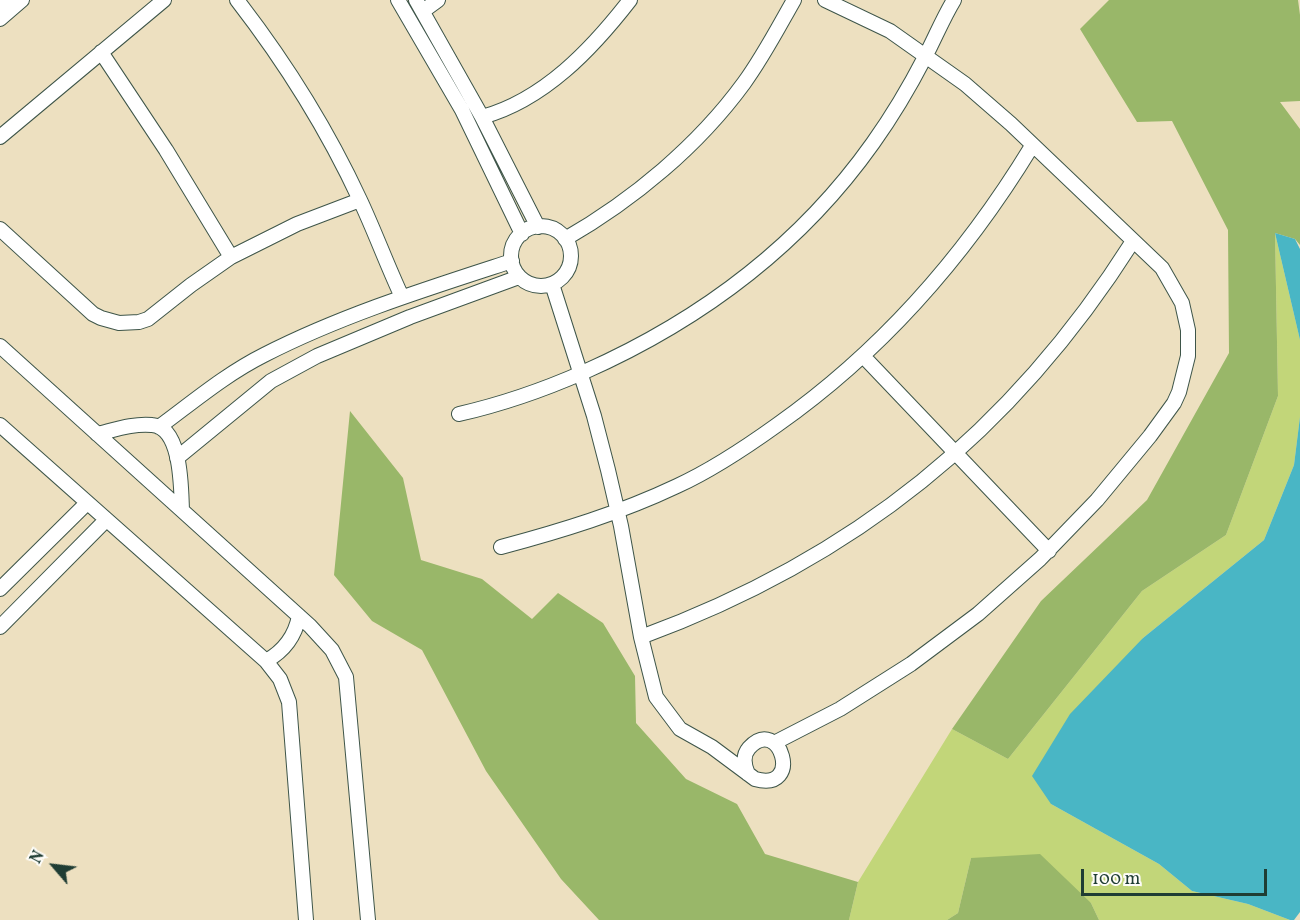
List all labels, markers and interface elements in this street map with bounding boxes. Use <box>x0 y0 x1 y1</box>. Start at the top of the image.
north arrow <box>24 836 84 896</box>
text: N <box>26 847 51 868</box>
scale bar <box>1084 857 1270 895</box>
text: 100 m <box>1092 867 1141 892</box>

